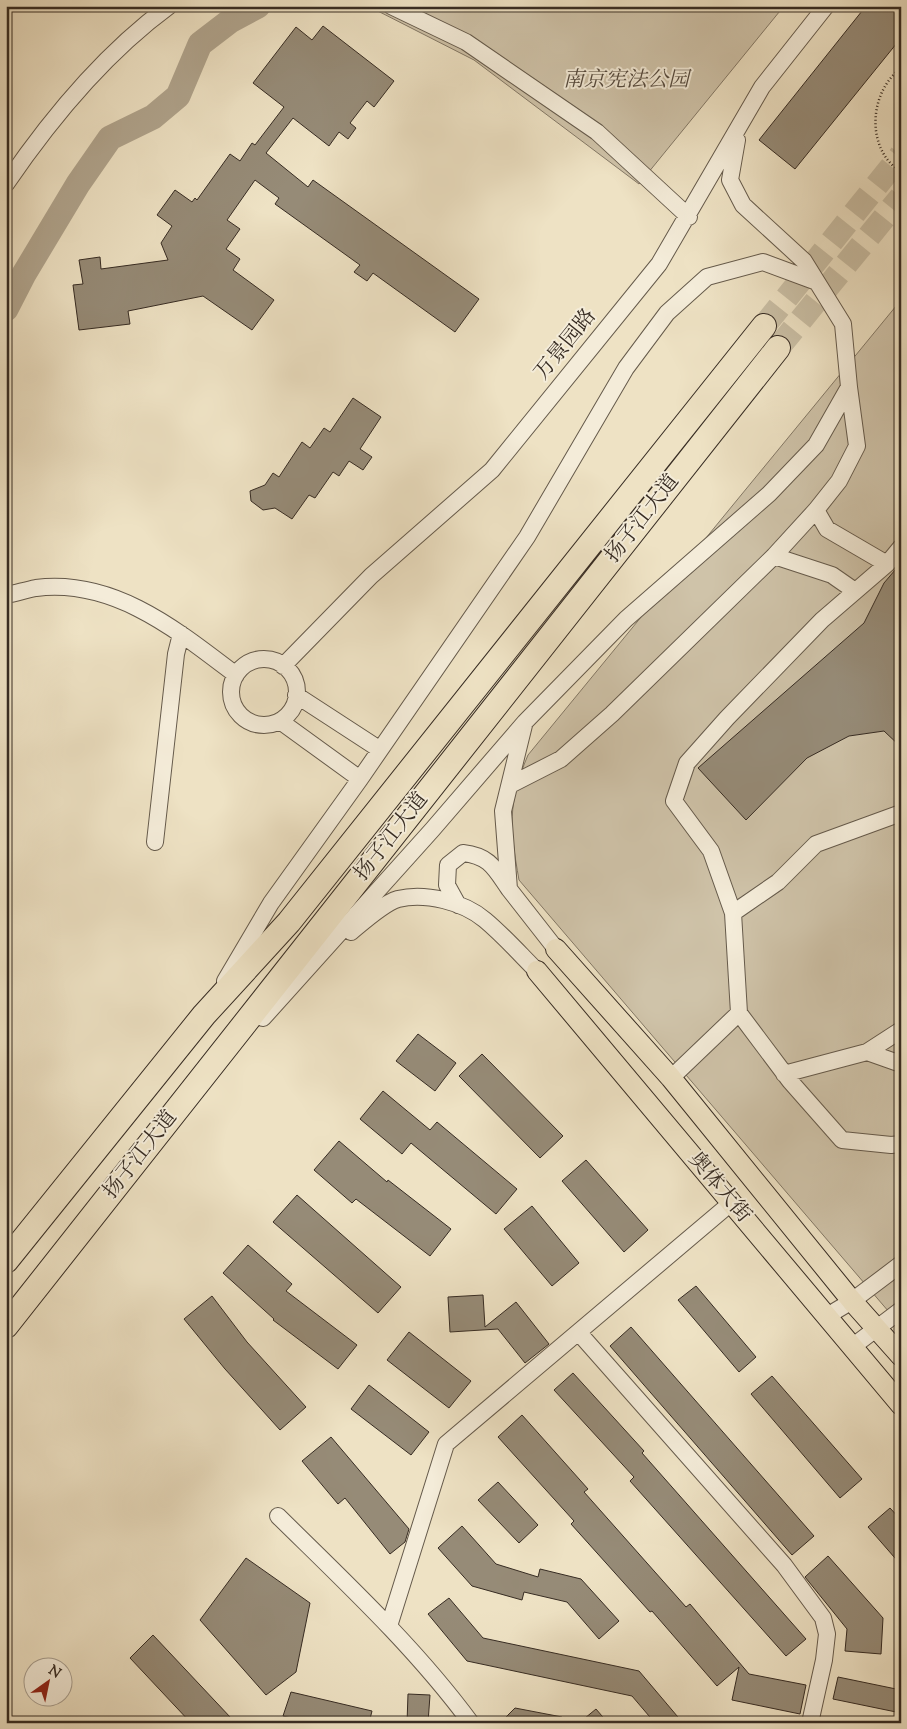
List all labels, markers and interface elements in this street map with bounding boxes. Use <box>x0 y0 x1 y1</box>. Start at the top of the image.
park label: 南京宪法公园 <box>563 66 692 96</box>
street label: 万景园路 <box>528 303 604 387</box>
street label: 扬子江大道 <box>599 468 687 570</box>
street label: 扬子江大道 <box>348 786 436 888</box>
street label: 扬子江大道 <box>97 1104 185 1206</box>
street label: 奥体大街 <box>681 1146 757 1230</box>
north arrow <box>22 1656 72 1706</box>
text: N <box>44 1661 64 1684</box>

